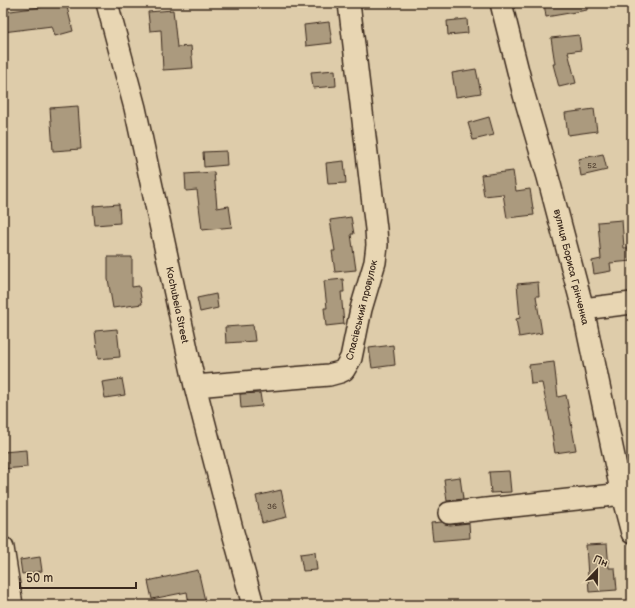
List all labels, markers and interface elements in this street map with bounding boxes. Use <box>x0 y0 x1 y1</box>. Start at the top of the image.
house number: 52 <box>587 161 597 170</box>
street label: вулиця Бориса Грінченка <box>551 208 591 326</box>
street label: Спасівський провулок <box>344 258 380 361</box>
street label: Kochubeia Street <box>163 266 191 344</box>
house number: 36 <box>267 502 277 511</box>
north arrow <box>577 550 617 590</box>
text: Пн <box>591 552 610 570</box>
scale bar <box>20 564 136 590</box>
text: 50 m <box>26 571 53 586</box>

